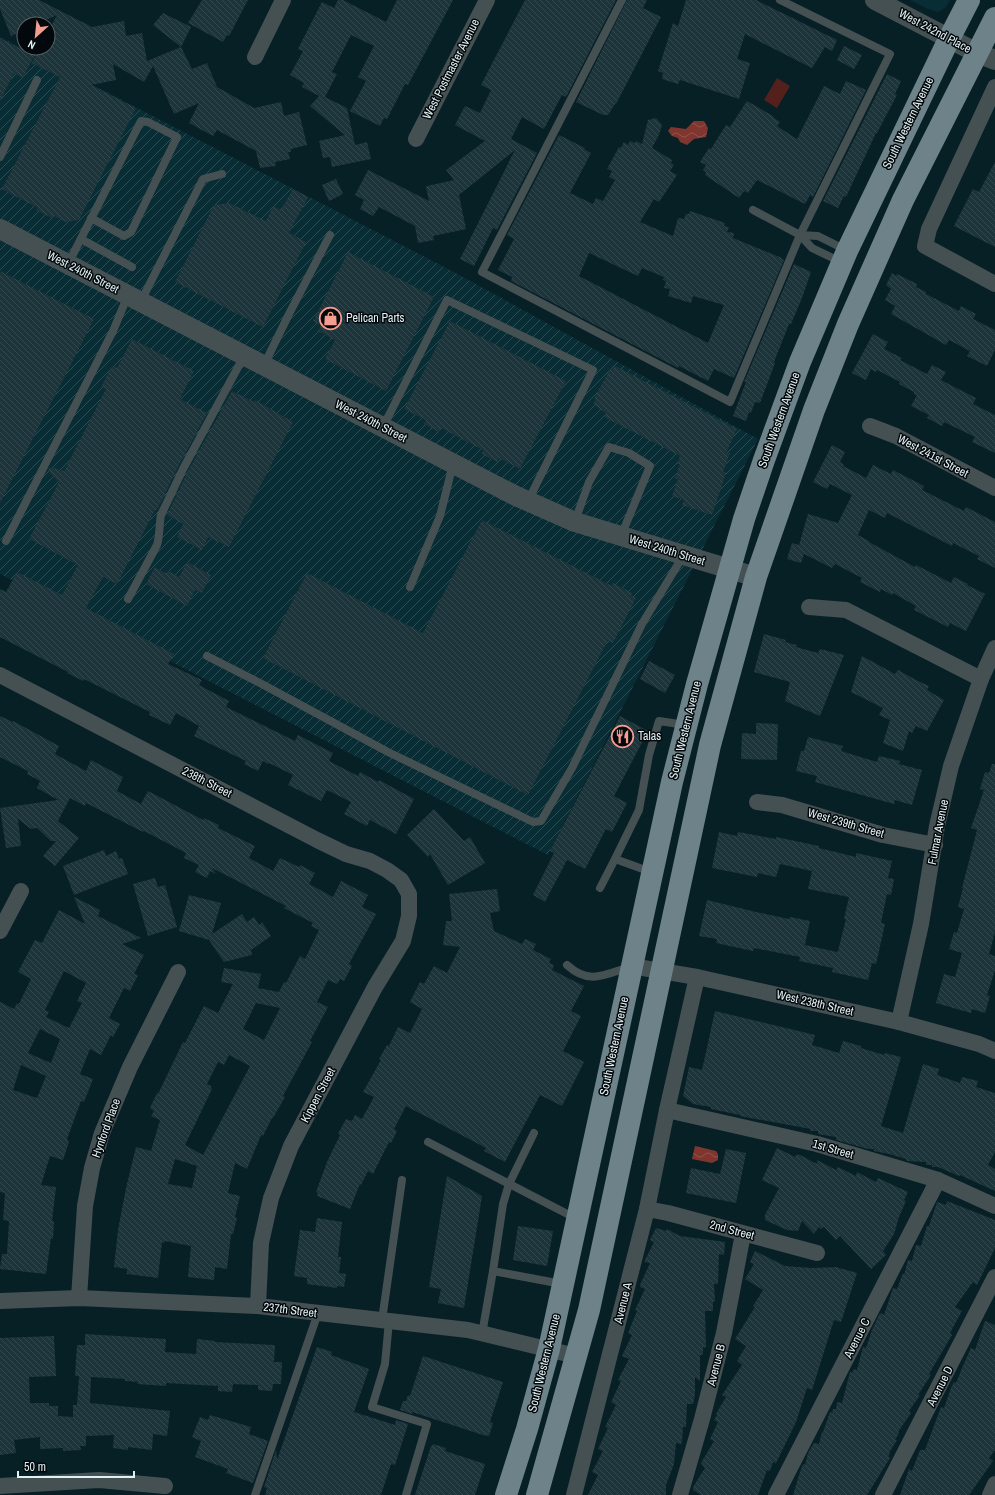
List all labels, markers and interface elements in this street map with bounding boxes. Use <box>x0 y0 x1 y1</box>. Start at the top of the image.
street label: West 242nd Place <box>896 5 974 57</box>
north arrow <box>16 16 56 56</box>
street label: West Postmaster Avenue <box>419 16 483 122</box>
text: N <box>25 37 38 53</box>
street label: South Western Avenue <box>879 74 937 172</box>
street label: West 240th Street <box>44 247 122 297</box>
shop icon: Pelican Parts <box>317 305 343 331</box>
place label: Pelican Parts <box>346 310 405 326</box>
street label: South Western Avenue <box>754 370 804 470</box>
street label: West 240th Street <box>332 396 410 446</box>
street label: West 241st Street <box>895 431 971 482</box>
street label: West 240th Street <box>627 531 707 569</box>
street label: South Western Avenue <box>665 679 705 781</box>
restaurant icon: Talas <box>610 723 636 749</box>
place label: Talas <box>638 728 661 744</box>
street label: 238th Street <box>179 763 235 801</box>
street label: Fulmar Avenue <box>924 798 952 866</box>
street label: West 239th Street <box>806 804 886 842</box>
street label: West 238th Street <box>775 986 855 1020</box>
street label: South Western Avenue <box>596 995 632 1097</box>
street label: Kippen Street <box>297 1064 339 1125</box>
street label: Hynford Place <box>88 1096 124 1160</box>
street label: 1st Street <box>811 1136 856 1163</box>
street label: 2nd Street <box>708 1216 756 1244</box>
street label: Avenue A <box>610 1280 636 1326</box>
street label: 237th Street <box>262 1299 318 1321</box>
street label: South Western Avenue <box>524 1312 564 1414</box>
street label: Avenue C <box>840 1315 874 1362</box>
street label: Avenue B <box>703 1342 729 1389</box>
street label: Avenue D <box>923 1363 957 1410</box>
scale bar <box>18 1453 134 1479</box>
text: 50 m <box>24 1459 46 1475</box>

